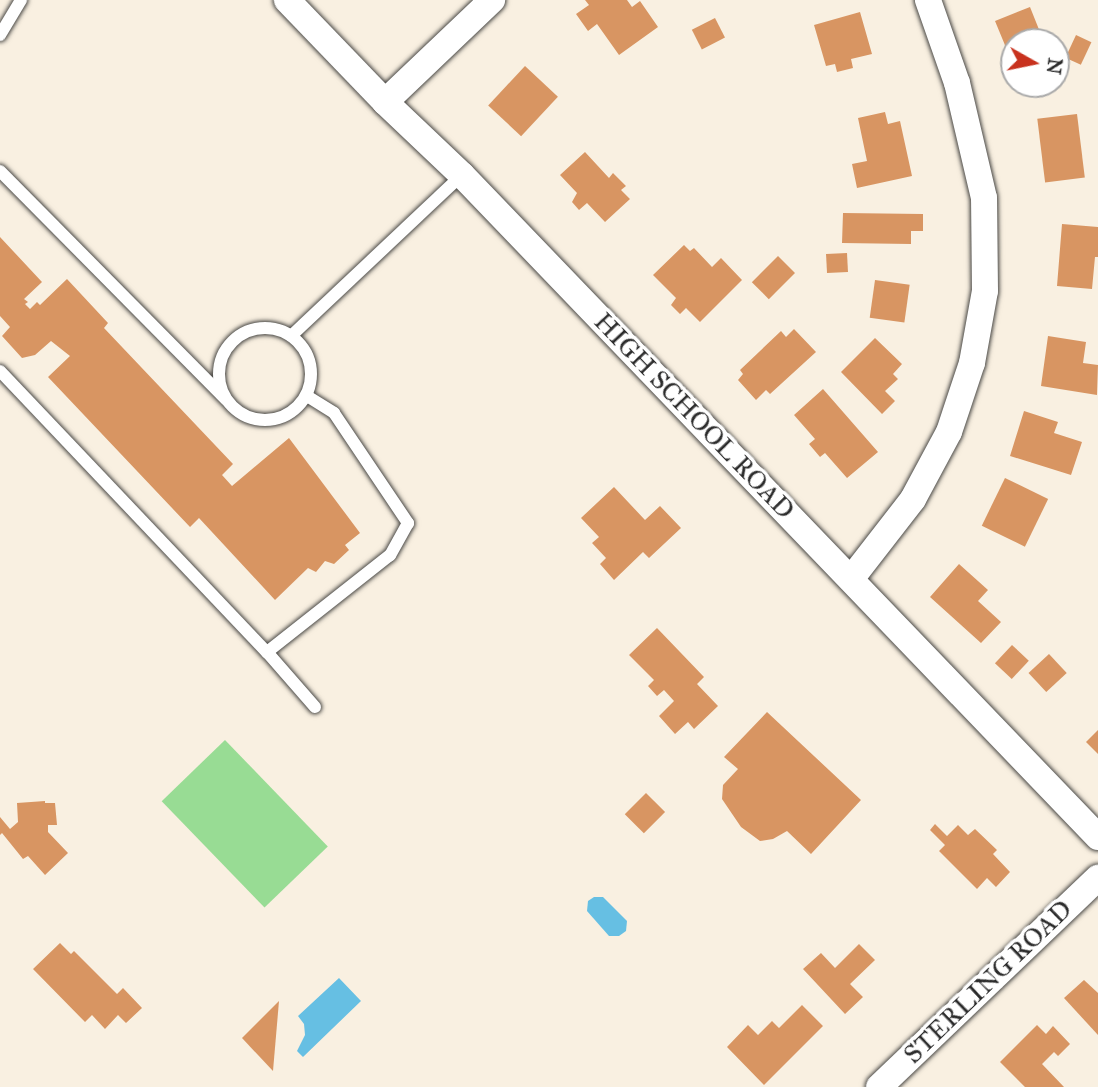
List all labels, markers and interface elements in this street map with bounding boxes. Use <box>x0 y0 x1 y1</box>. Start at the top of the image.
north arrow <box>1000 28 1070 98</box>
text: N <box>1042 56 1067 76</box>
street label: HIGH SCHOOL ROAD <box>587 306 801 526</box>
street label: STERLING ROAD <box>897 894 1079 1070</box>

